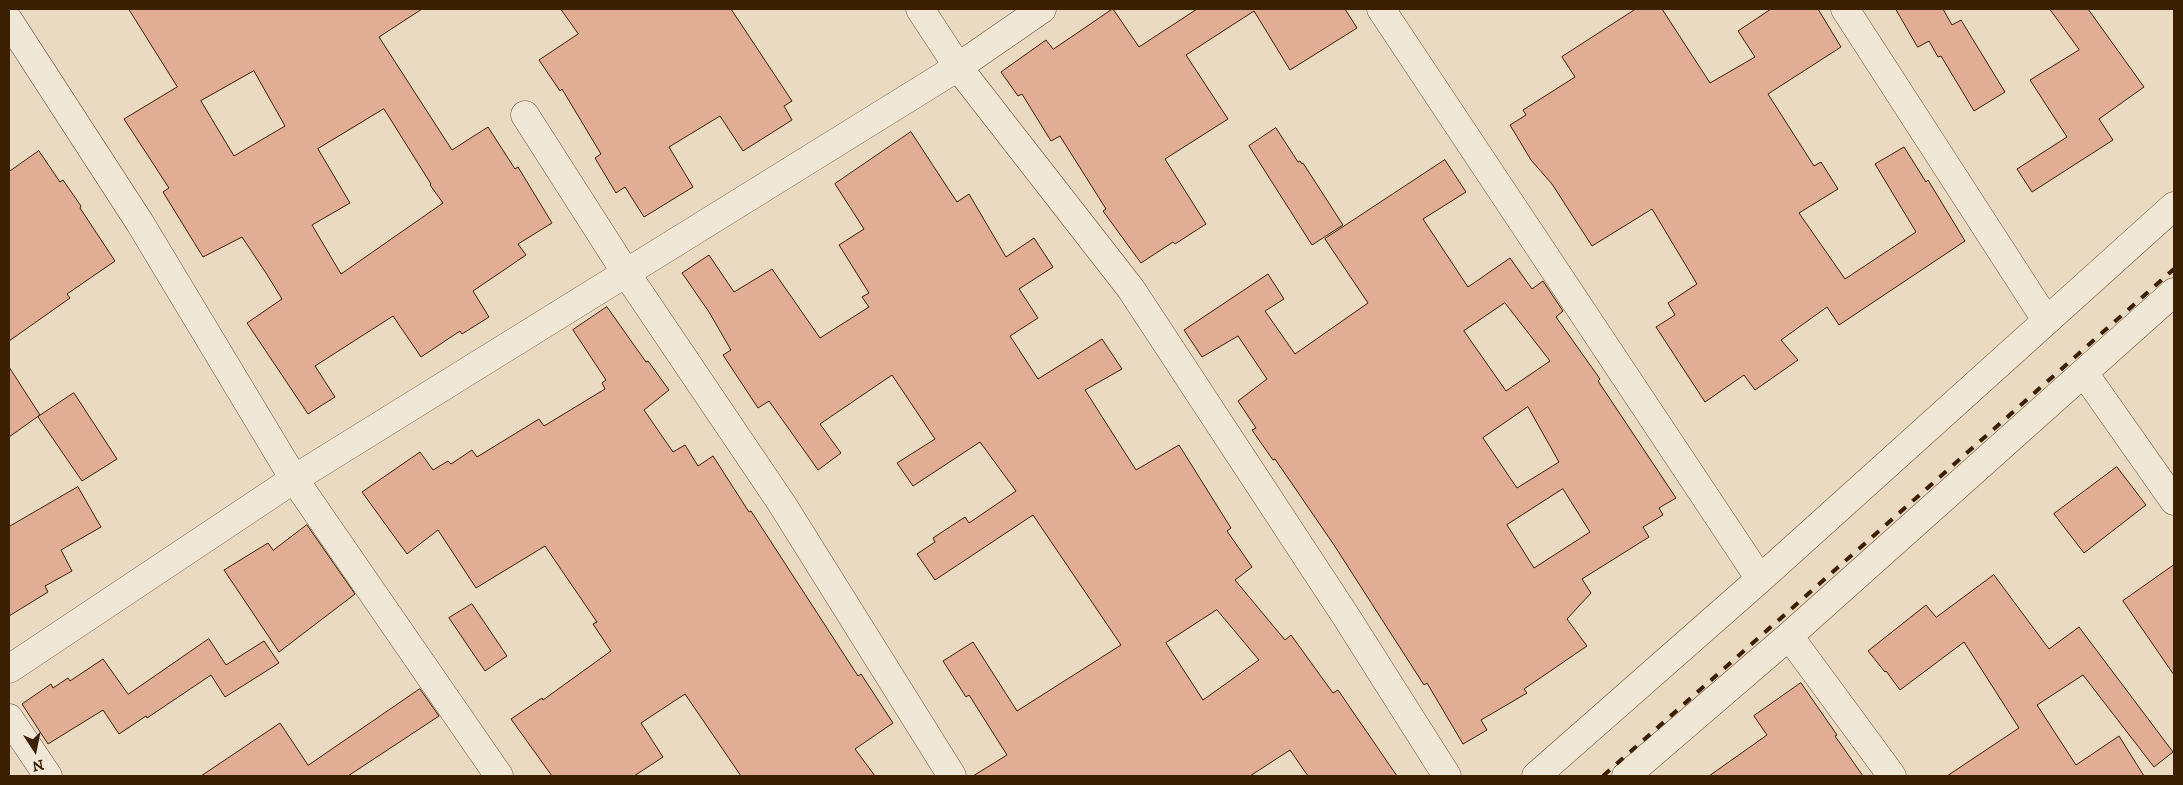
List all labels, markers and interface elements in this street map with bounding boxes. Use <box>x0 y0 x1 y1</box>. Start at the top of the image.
north arrow <box>10 725 60 775</box>
text: N <box>31 755 45 775</box>

